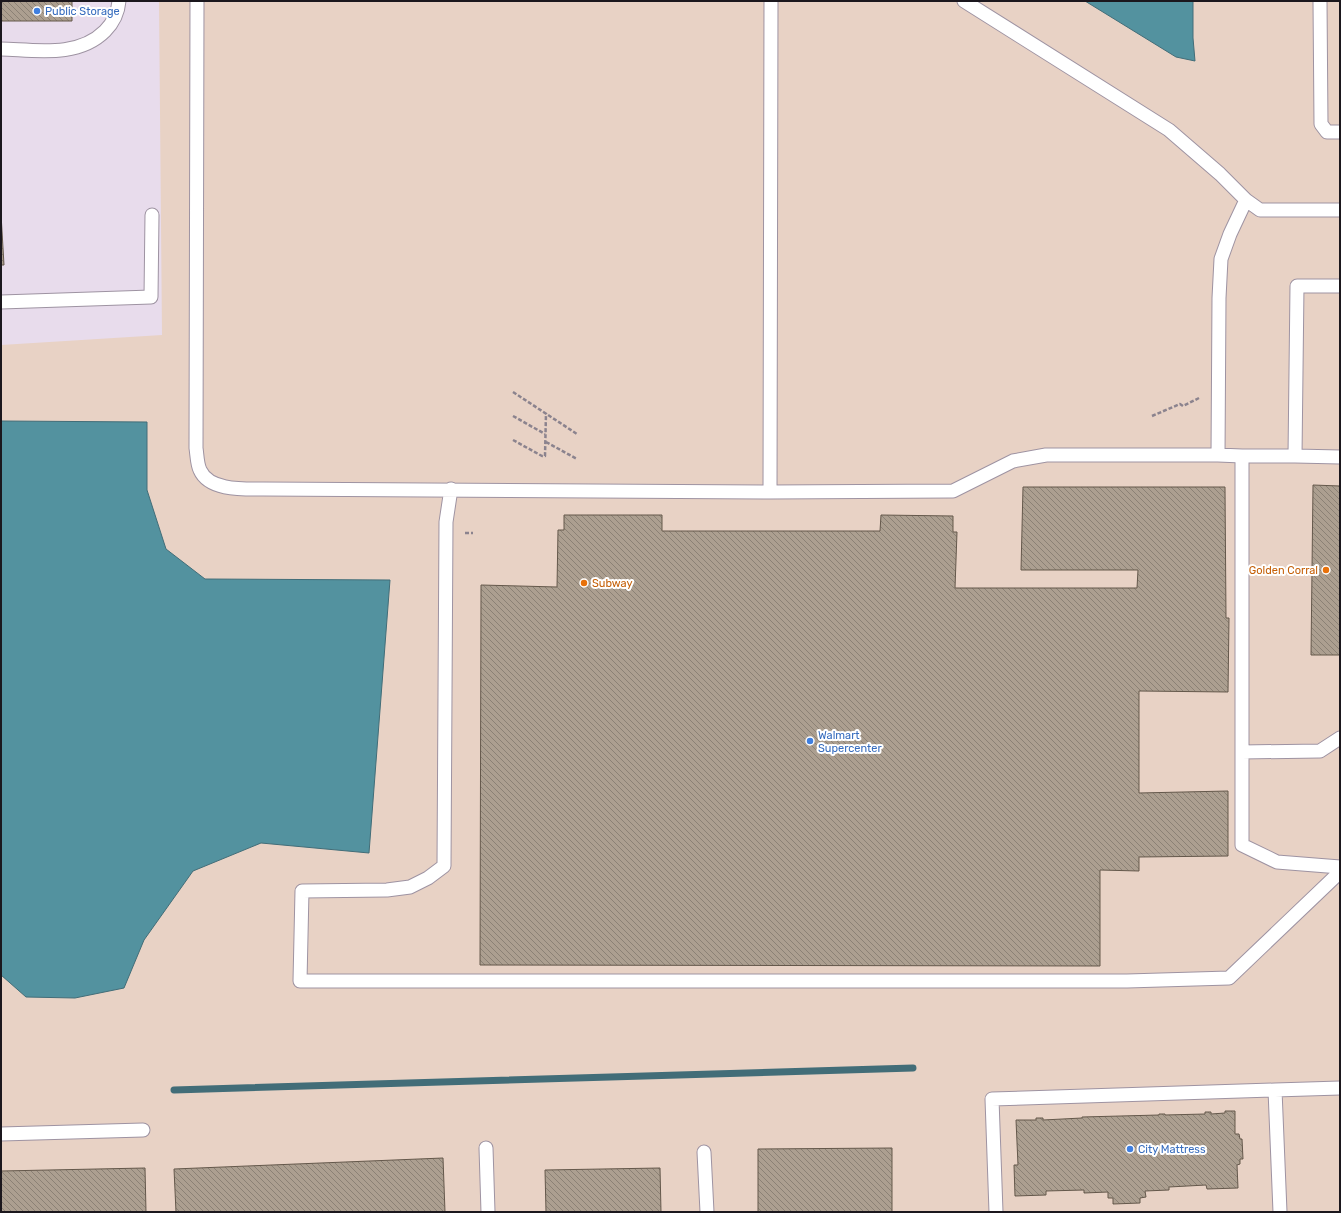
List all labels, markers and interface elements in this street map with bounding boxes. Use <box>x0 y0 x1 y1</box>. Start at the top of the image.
place label: Public Storage <box>45 5 120 18</box>
marker: Public Storage <box>32 6 42 16</box>
place label: Golden Corral <box>1249 564 1318 577</box>
marker: Golden Corral <box>1321 565 1331 575</box>
place label: Subway <box>592 577 633 590</box>
marker: Subway <box>579 578 589 588</box>
place label: Walmart Supercenter <box>818 729 883 755</box>
marker: Walmart Supercenter <box>805 736 815 746</box>
place label: City Mattress <box>1138 1143 1206 1156</box>
marker: City Mattress <box>1125 1144 1135 1154</box>

